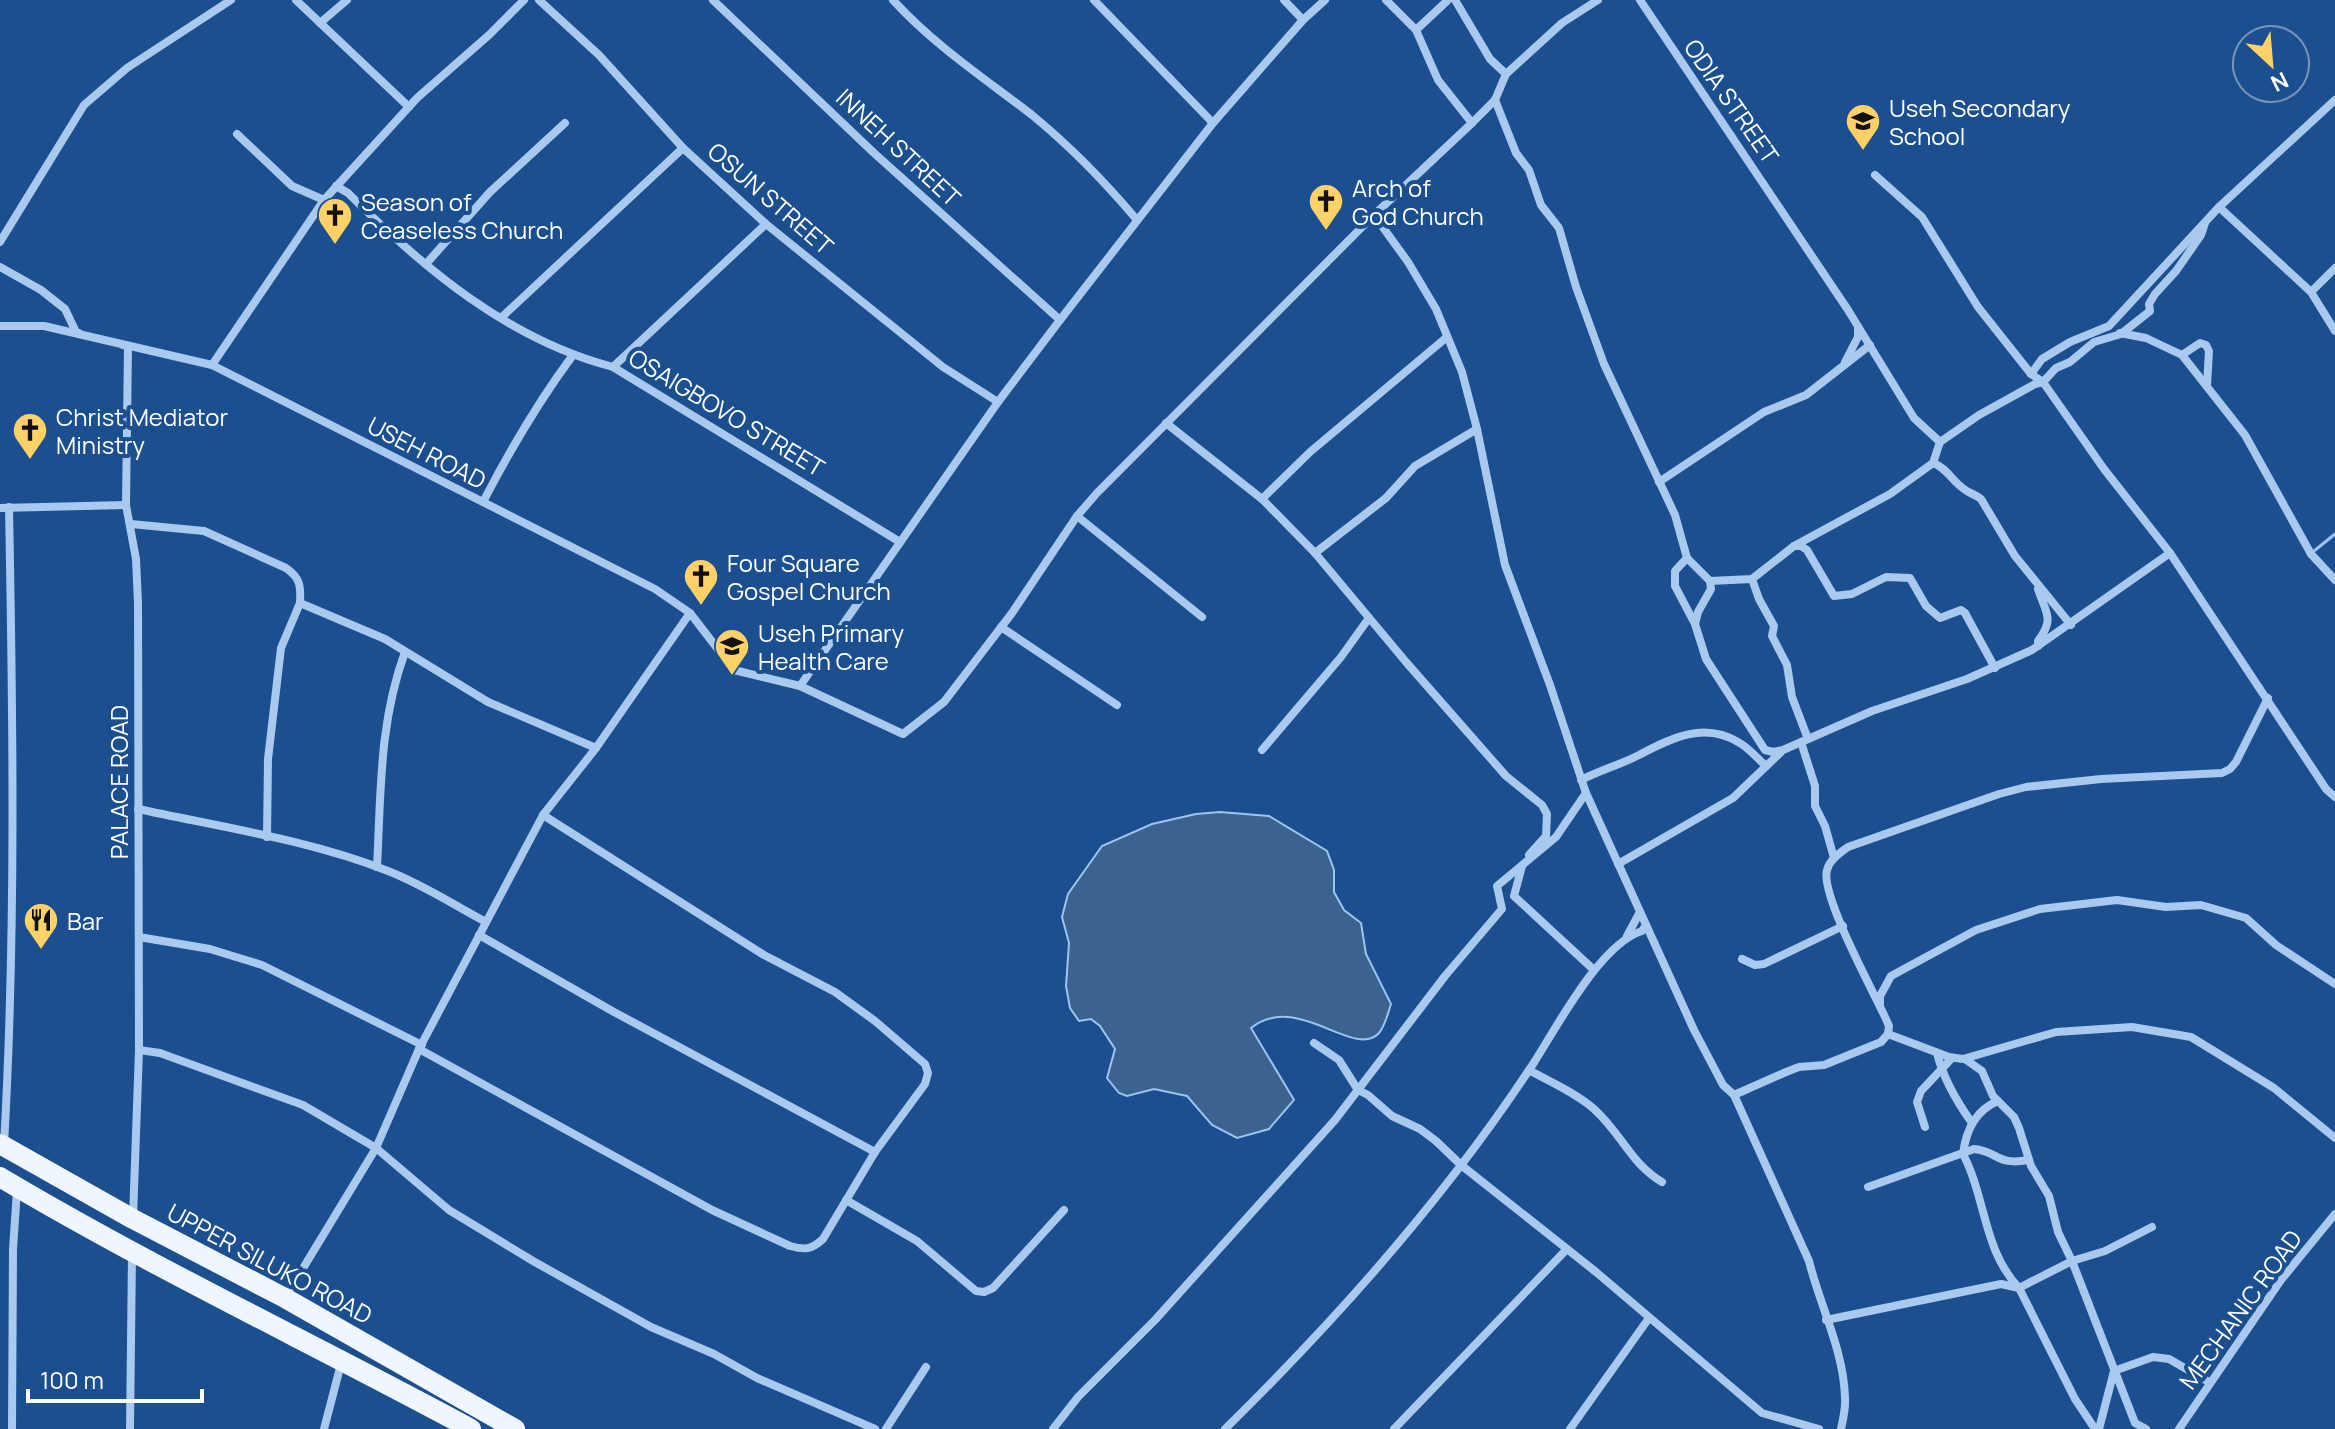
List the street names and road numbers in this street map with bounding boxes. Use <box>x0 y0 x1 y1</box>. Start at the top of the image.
street label: ODIA STREET <box>1677 32 1787 170</box>
street label: INNEH STREET <box>829 81 969 214</box>
street label: OSUN STREET <box>701 134 841 262</box>
street label: OSAIGBOVO STREET <box>623 340 832 484</box>
street label: USEH ROAD <box>362 408 492 496</box>
street label: PALACE ROAD <box>102 705 135 859</box>
street label: UPPER SILUKO ROAD <box>162 1195 378 1331</box>
street label: MECHANIC ROAD <box>2171 1223 2309 1395</box>

